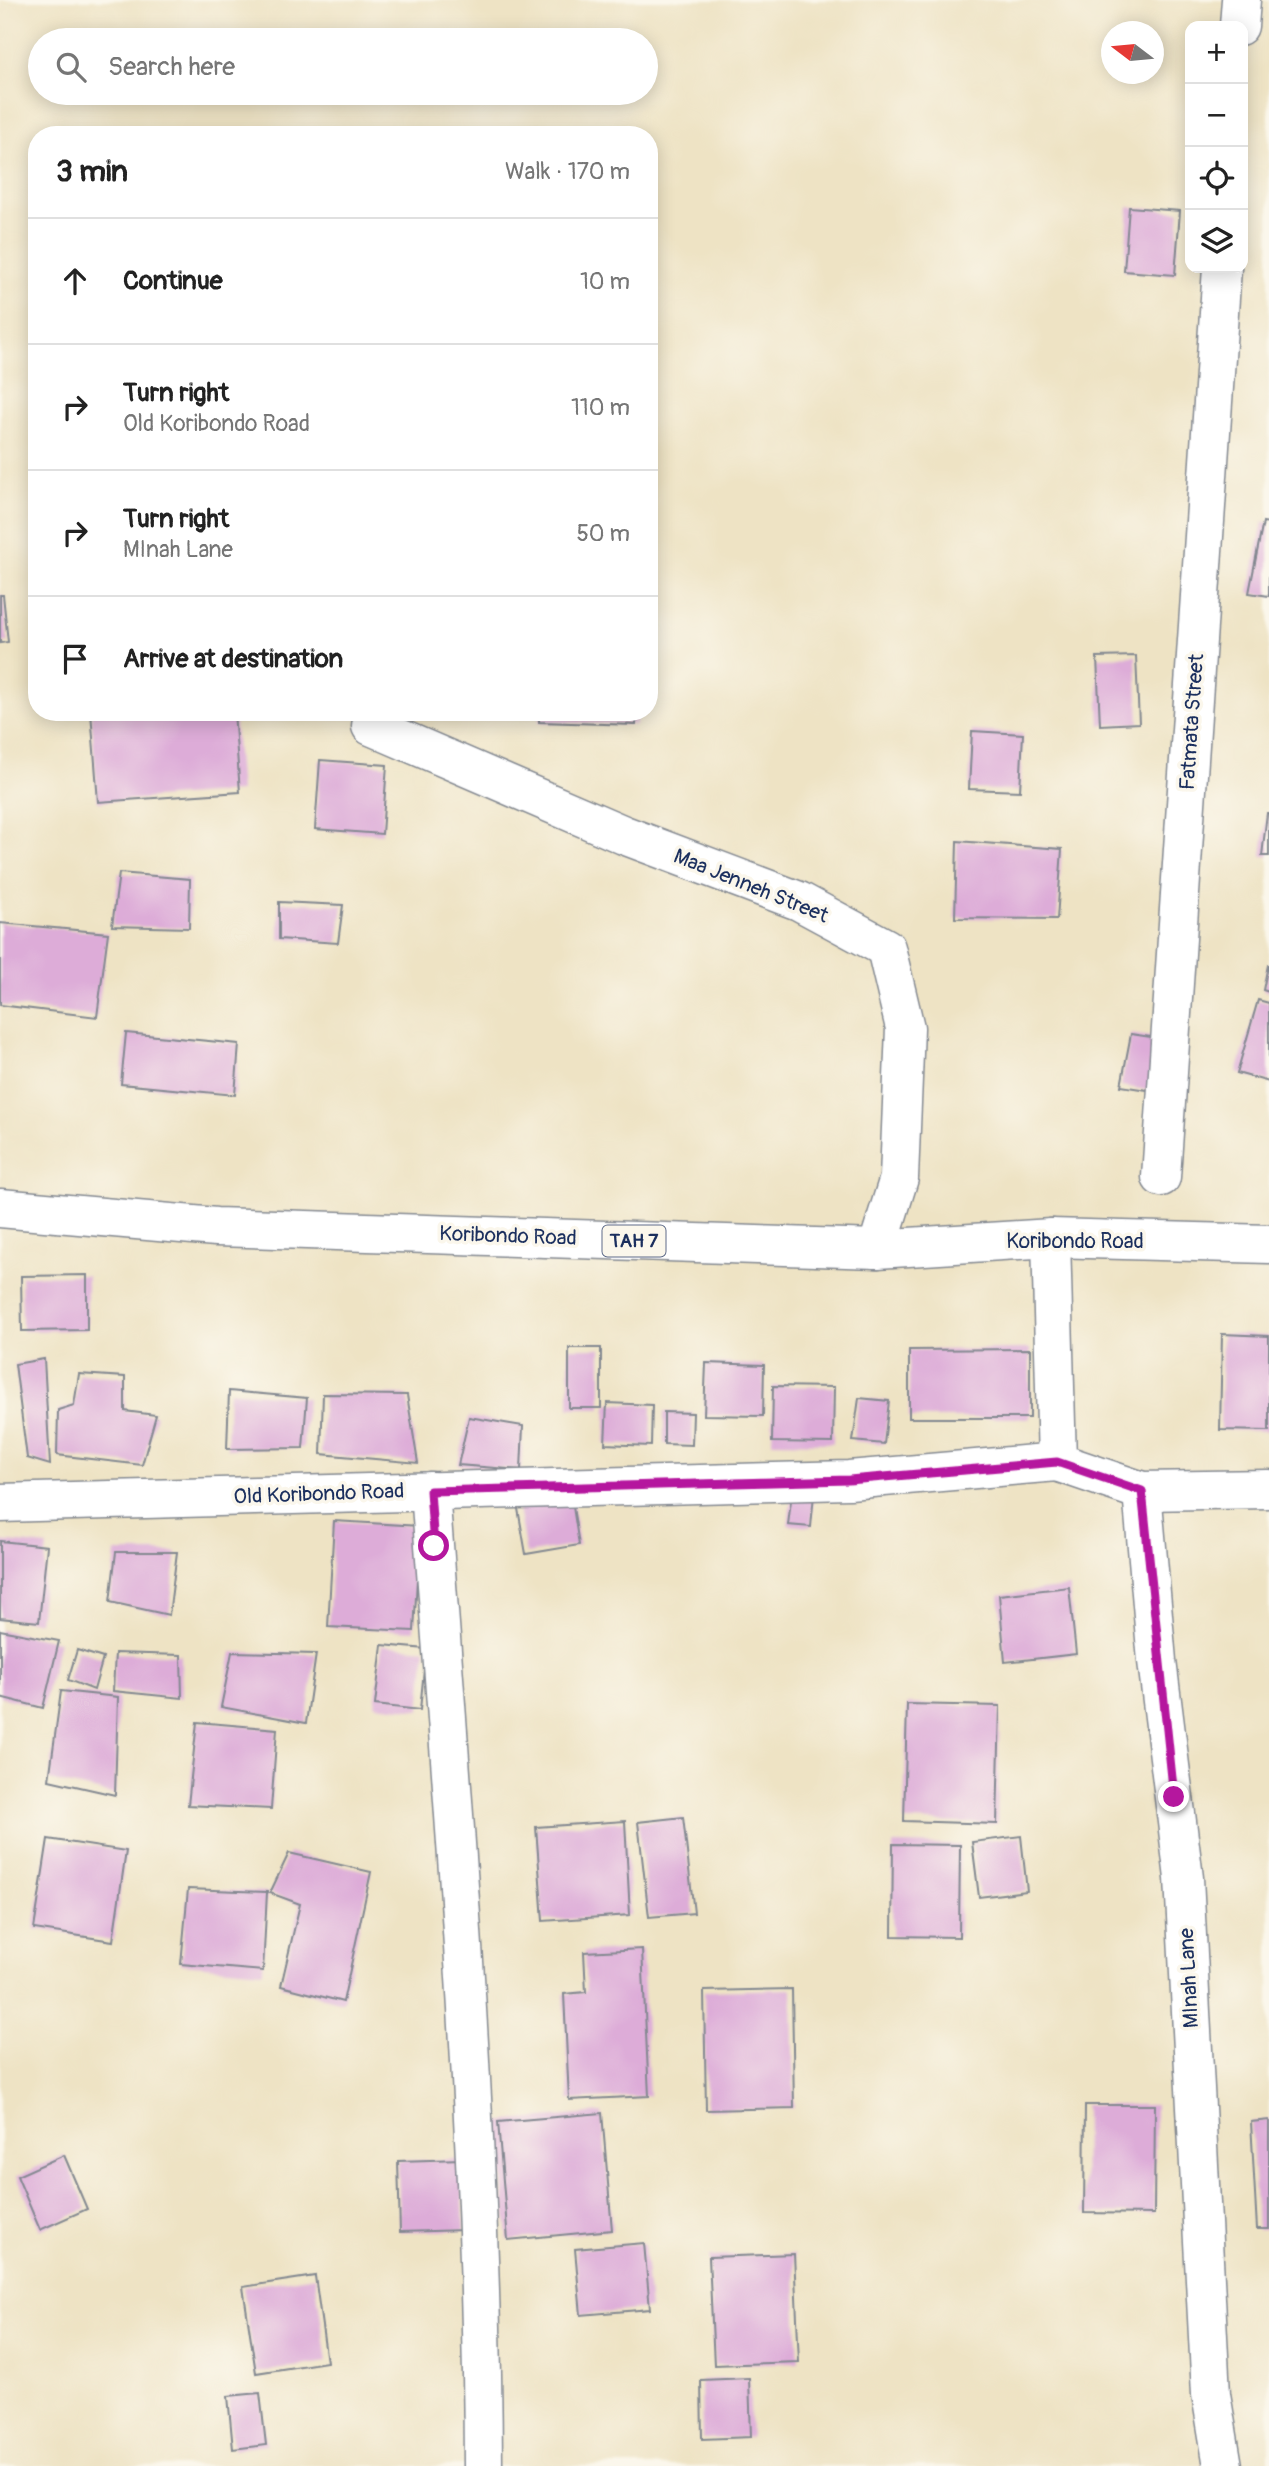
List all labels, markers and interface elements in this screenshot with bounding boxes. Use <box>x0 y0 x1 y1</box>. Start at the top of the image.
north arrow <box>1101 21 1164 84</box>
map controls <box>1185 21 1248 273</box>
button: + <box>1185 21 1248 84</box>
search box <box>28 28 658 105</box>
icon: search <box>52 48 90 86</box>
text: Search here <box>108 51 235 83</box>
button: − <box>1185 84 1248 147</box>
button: locate <box>1185 147 1248 210</box>
text: 3 min <box>56 153 128 190</box>
text: Walk · 170 m <box>505 157 630 186</box>
button: layers <box>1185 210 1248 273</box>
icon: ahead <box>56 262 94 300</box>
text: Continue <box>123 265 223 297</box>
text: 10 m <box>580 267 630 296</box>
text: Turn right <box>123 377 229 409</box>
icon: right <box>56 388 94 426</box>
text: 110 m <box>571 393 630 422</box>
text: Old Koribondo Road <box>123 409 310 438</box>
text: Turn right <box>123 503 229 535</box>
icon: right <box>56 514 94 552</box>
text: 50 m <box>576 519 630 548</box>
text: MInah Lane <box>123 535 233 564</box>
icon: arrive <box>56 640 94 678</box>
text: Arrive at destination <box>123 643 343 675</box>
street label: Fatmata Street <box>1174 652 1210 791</box>
street label: Maa Jenneh Street <box>670 843 833 930</box>
street label: Koribondo Road <box>439 1220 577 1252</box>
road number: TAH 7 <box>602 1226 666 1256</box>
street label: Koribondo Road <box>1006 1228 1144 1255</box>
street label: Old Koribondo Road <box>233 1478 405 1510</box>
route start <box>418 1530 449 1561</box>
route end <box>1158 1781 1189 1812</box>
street label: MInah Lane <box>1173 1927 1205 2029</box>

